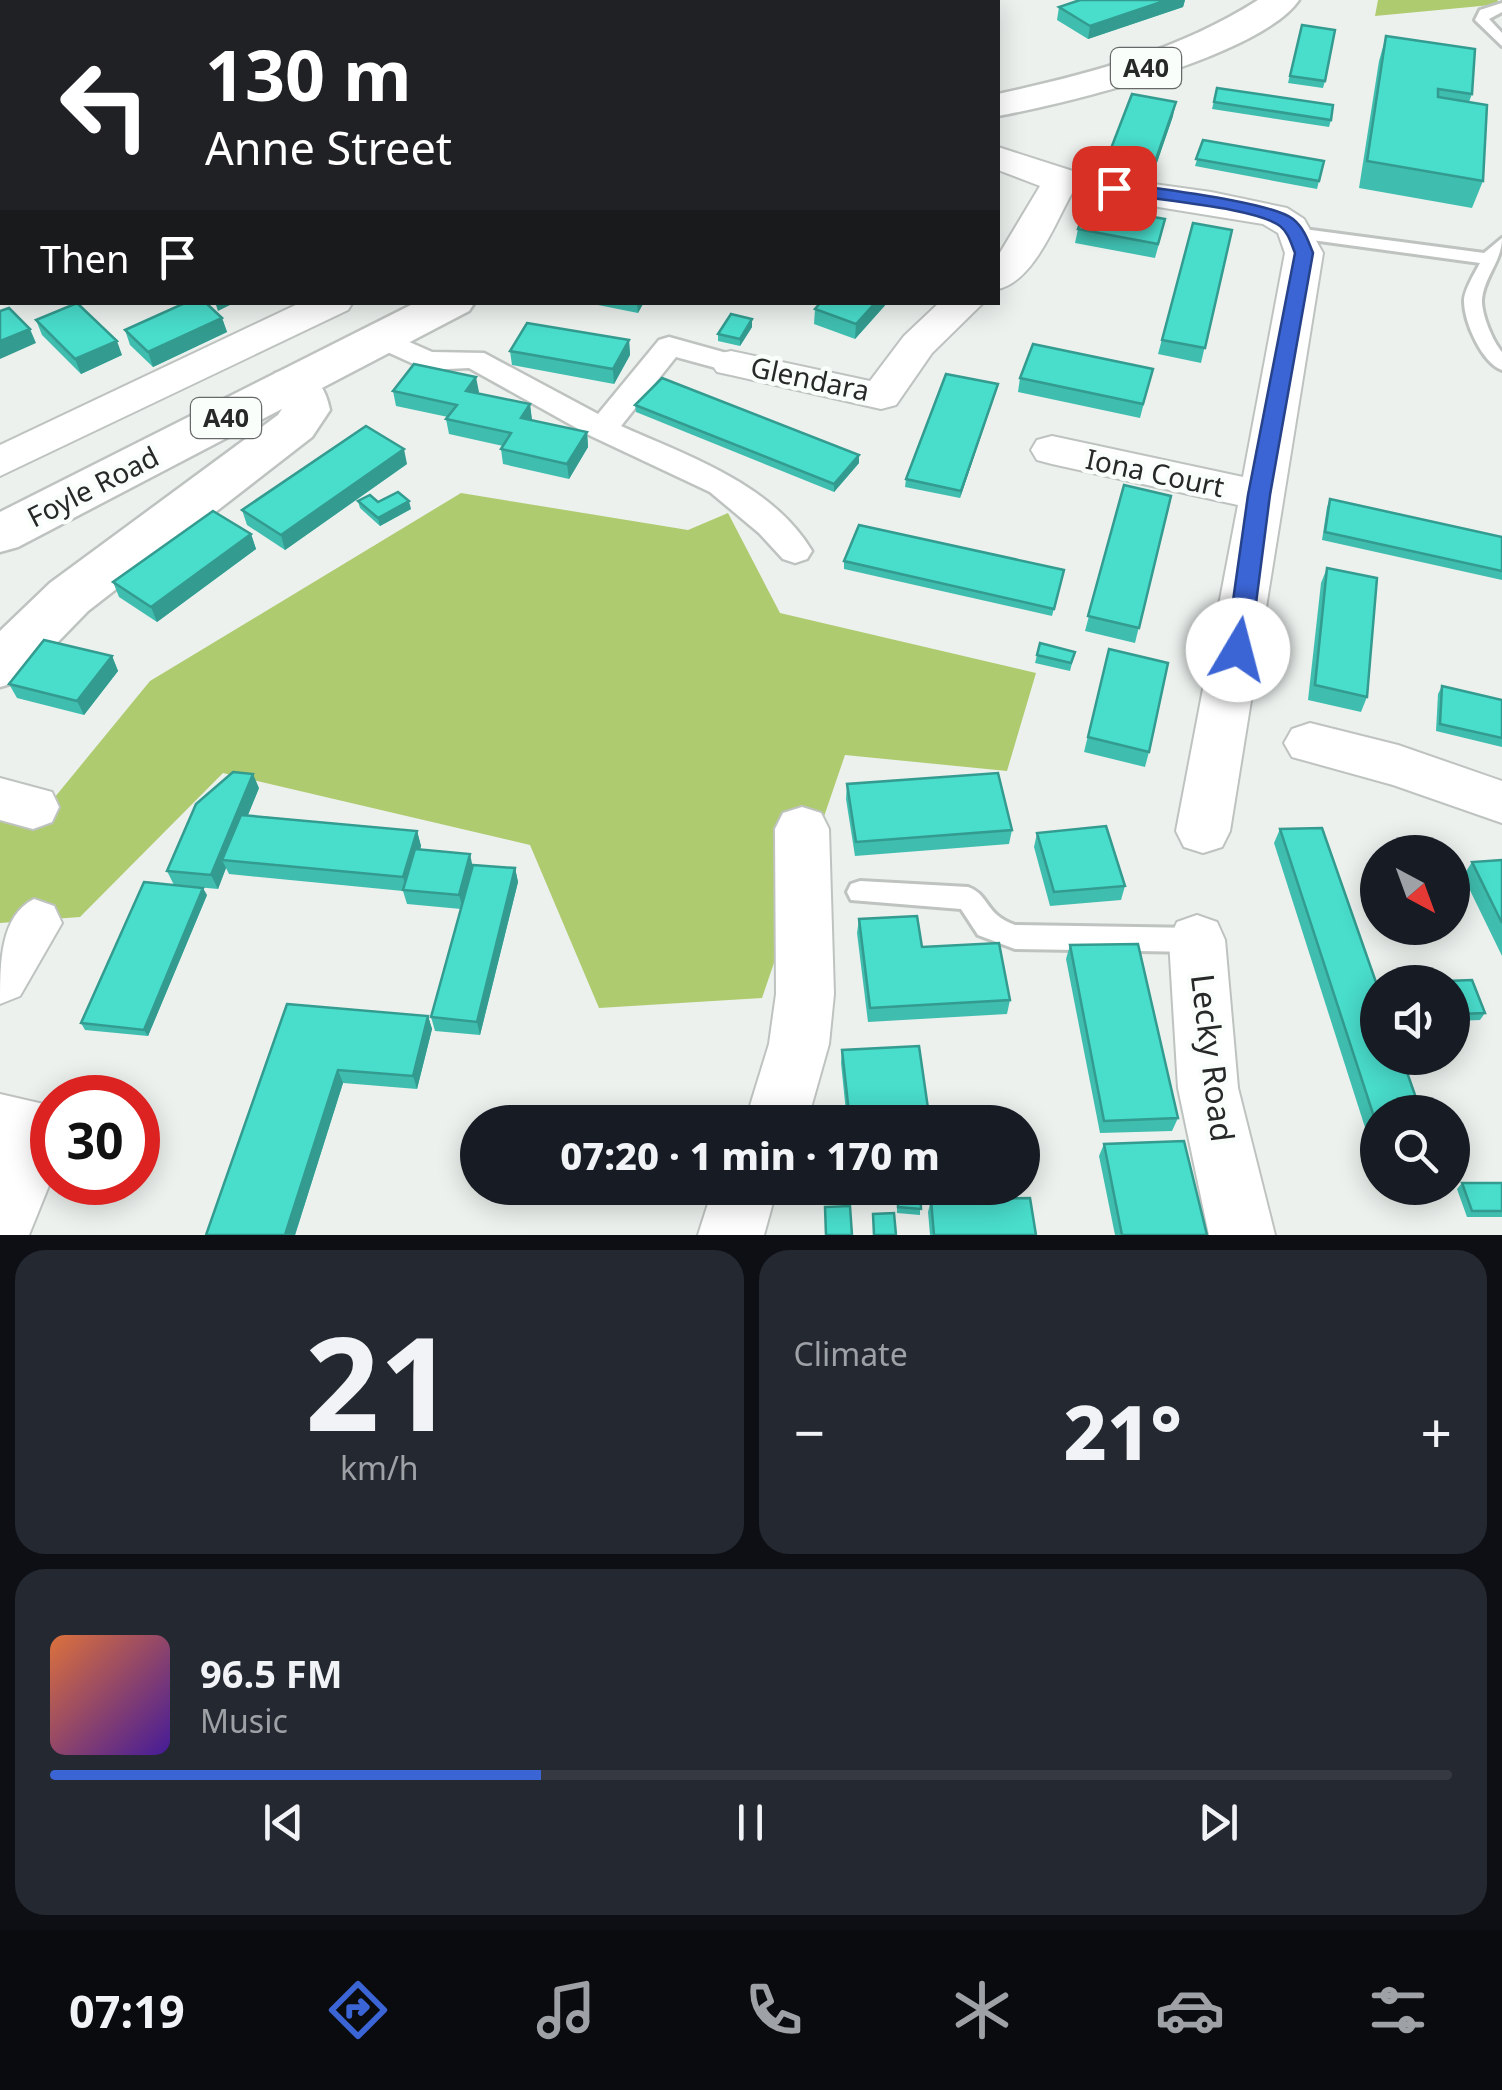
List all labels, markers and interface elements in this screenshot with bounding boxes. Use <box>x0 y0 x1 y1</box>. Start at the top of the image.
text: 130 m <box>205 26 412 122</box>
icon: left <box>40 40 170 170</box>
road number: A40 <box>1111 48 1181 88</box>
text: Anne Street <box>205 117 452 178</box>
pin <box>1072 146 1157 231</box>
icon: arrive <box>1087 161 1142 216</box>
icon: arrive <box>150 230 205 285</box>
text: Then <box>40 232 130 284</box>
street label: Glendara <box>747 347 873 409</box>
road number: A40 <box>191 398 261 438</box>
street label: Foyle Road <box>20 437 165 535</box>
street label: Iona Court <box>1083 439 1228 505</box>
position arrow <box>1186 598 1290 702</box>
north arrow <box>1360 835 1470 945</box>
map controls <box>1360 835 1470 1205</box>
button: sound <box>1360 965 1470 1075</box>
street label: Lecky Road <box>1182 971 1245 1144</box>
speed limit sign: 30 <box>30 1075 160 1205</box>
button: search <box>1360 1095 1470 1205</box>
text: 07:20 · 1 min · 170 m <box>560 1129 940 1181</box>
text: 21 <box>305 1292 454 1469</box>
text: Climate <box>794 1332 908 1375</box>
text: 21° <box>1064 1380 1182 1482</box>
text: − <box>794 1394 825 1469</box>
text: + <box>1421 1394 1452 1469</box>
text: km/h <box>340 1446 419 1489</box>
text: 96.5 FM <box>200 1647 342 1699</box>
text: Music <box>200 1699 288 1742</box>
icon: previous <box>256 1795 311 1850</box>
icon: pause <box>723 1795 778 1850</box>
icon: next <box>1191 1795 1246 1850</box>
icon: directions <box>323 1975 393 2045</box>
icon: music <box>531 1975 601 2045</box>
icon: phone <box>739 1975 809 2045</box>
icon: climate <box>947 1975 1017 2045</box>
icon: car <box>1155 1975 1225 2045</box>
icon: filters <box>1363 1975 1433 2045</box>
text: 07:19 <box>69 1980 185 2041</box>

